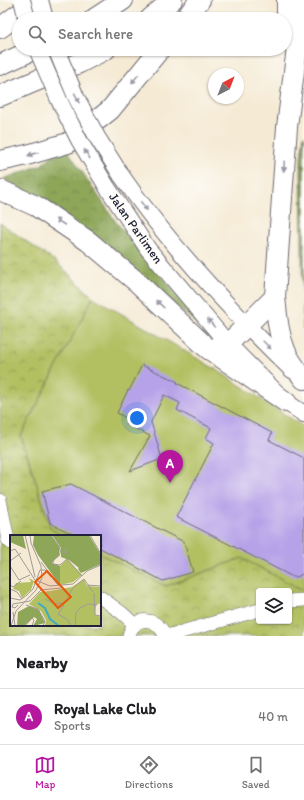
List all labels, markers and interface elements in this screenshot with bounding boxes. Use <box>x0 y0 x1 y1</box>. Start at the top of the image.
search box <box>12 12 292 56</box>
icon: search <box>26 23 48 45</box>
text: Search here <box>58 25 133 43</box>
north arrow <box>208 68 244 104</box>
one-way arrow <box>131 74 140 85</box>
one-way arrow <box>74 92 80 103</box>
one-way arrow <box>83 148 90 160</box>
one-way arrow <box>27 151 39 157</box>
one-way arrow <box>281 160 288 172</box>
street label: Jalan Parlimen <box>106 190 166 267</box>
one-way arrow <box>139 201 148 212</box>
one-way arrow <box>55 218 65 226</box>
one-way arrow <box>155 300 166 309</box>
one-way arrow <box>206 318 215 328</box>
one-way arrow <box>262 341 272 350</box>
your location <box>127 408 147 428</box>
pin: A <box>157 450 183 483</box>
inset map <box>10 535 101 626</box>
map controls <box>256 588 292 624</box>
button: layers <box>256 588 292 624</box>
text: Nearby <box>16 652 68 672</box>
text: Royal Lake Club <box>54 700 156 718</box>
text: A <box>25 709 33 724</box>
text: 40 m <box>258 709 288 724</box>
text: Sports <box>54 718 90 733</box>
tab: Map <box>34 754 56 791</box>
tab: Directions <box>125 754 173 791</box>
tab: Saved <box>242 754 270 791</box>

